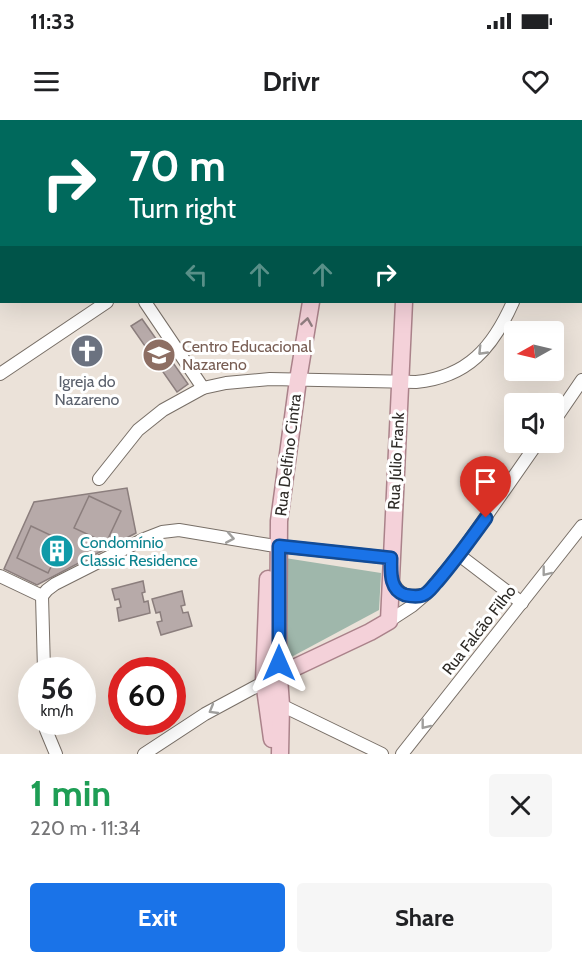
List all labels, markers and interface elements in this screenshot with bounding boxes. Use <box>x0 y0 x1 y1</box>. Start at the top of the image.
text: 11:33 <box>30 8 75 35</box>
icon: menu <box>30 65 63 98</box>
text: Drivr <box>263 65 319 98</box>
icon: heart <box>519 65 552 98</box>
text: 70 m <box>129 140 226 192</box>
icon: right <box>30 144 108 222</box>
text: Turn right <box>129 192 236 225</box>
icon: left <box>180 258 213 291</box>
icon: ahead <box>243 258 276 291</box>
icon: ahead <box>306 258 339 291</box>
icon: right <box>369 258 402 291</box>
one-way arrow <box>301 317 313 326</box>
north arrow <box>504 321 564 381</box>
map controls <box>504 321 564 453</box>
church icon: Igreja do Nazareno <box>69 333 105 369</box>
school or university icon: Centro Educacional Nazareno <box>141 337 177 373</box>
place label: Centro Educacional Nazareno <box>182 337 312 374</box>
one-way arrow <box>478 344 489 354</box>
place label: Igreja do Nazareno <box>55 372 120 409</box>
street label: Rua Delfino Cintra <box>271 392 305 517</box>
button: sound <box>504 393 564 453</box>
street label: Rua Júlio Frank <box>384 411 408 510</box>
pin <box>460 456 511 518</box>
icon: arrive <box>469 465 502 498</box>
one-way arrow <box>225 531 235 544</box>
building icon: Condomínio Classic Residence <box>39 533 75 569</box>
place label: Condomínio Classic Residence <box>80 533 198 570</box>
one-way arrow <box>542 565 553 576</box>
street label: Rua Falcão Filho <box>438 581 520 678</box>
position arrow <box>247 631 311 695</box>
speed limit sign: 60 <box>108 657 186 735</box>
text: 56 <box>41 670 73 707</box>
text: km/h <box>41 702 73 720</box>
one-way arrow <box>209 703 219 714</box>
one-way arrow <box>422 719 433 730</box>
text: 1 min <box>30 771 111 815</box>
button: close <box>489 774 552 837</box>
text: 220 m · 11:34 <box>30 816 140 840</box>
button: Exit <box>30 883 285 952</box>
button: Share <box>297 883 552 952</box>

